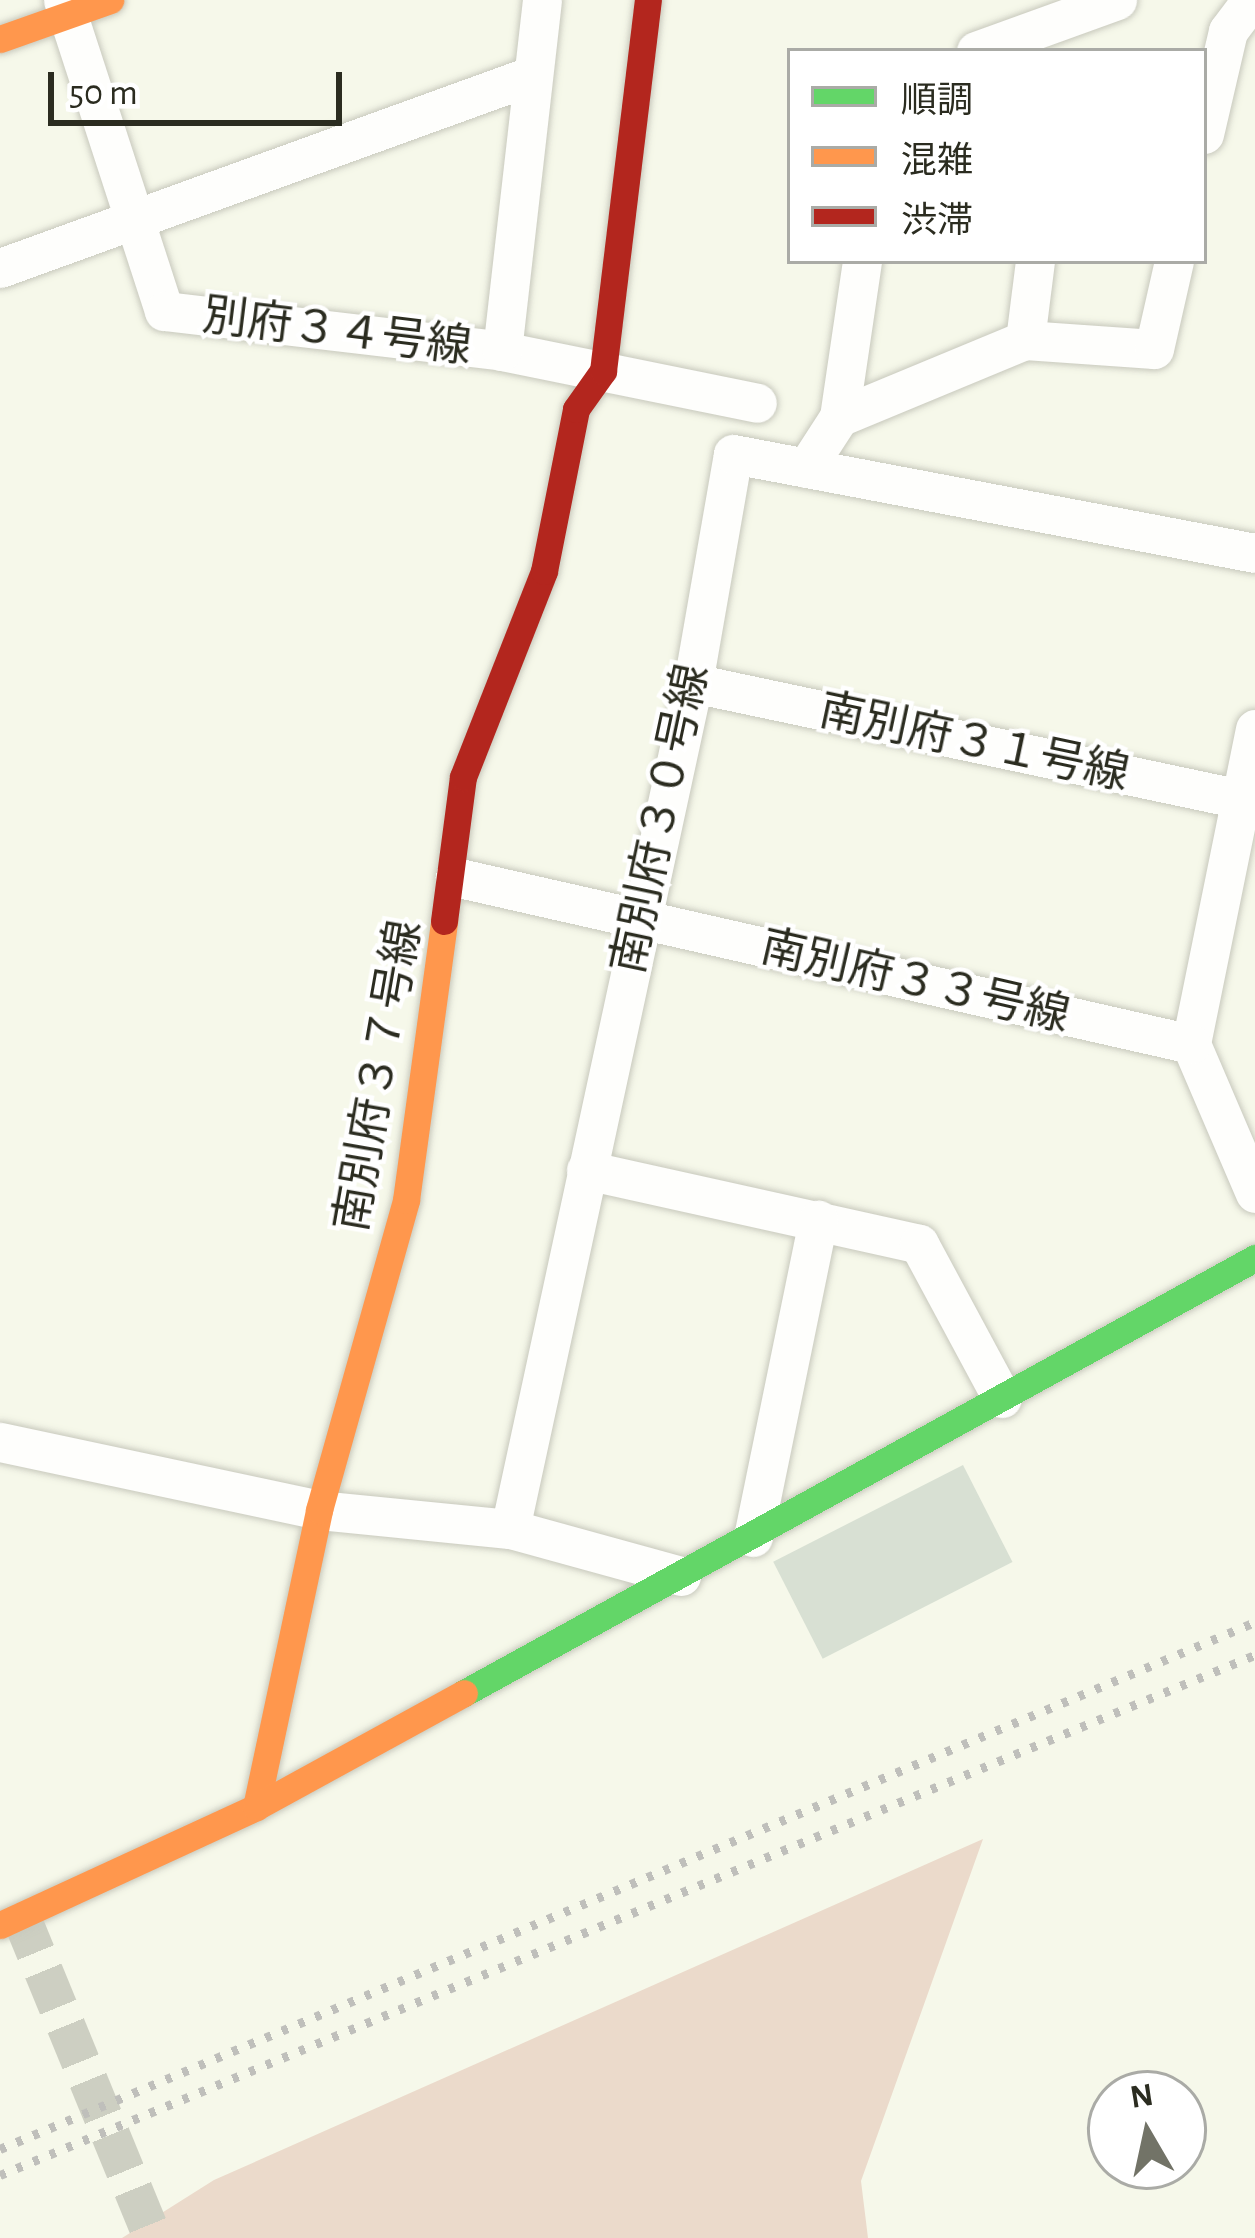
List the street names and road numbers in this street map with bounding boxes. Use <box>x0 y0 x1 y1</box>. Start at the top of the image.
street label: 別府３４号線 <box>200 289 474 375</box>
street label: 南別府３０号線 <box>602 659 720 979</box>
street label: 南別府３１号線 <box>814 684 1134 802</box>
street label: 南別府３７号線 <box>325 916 433 1236</box>
street label: 南別府３３号線 <box>755 920 1075 1044</box>

